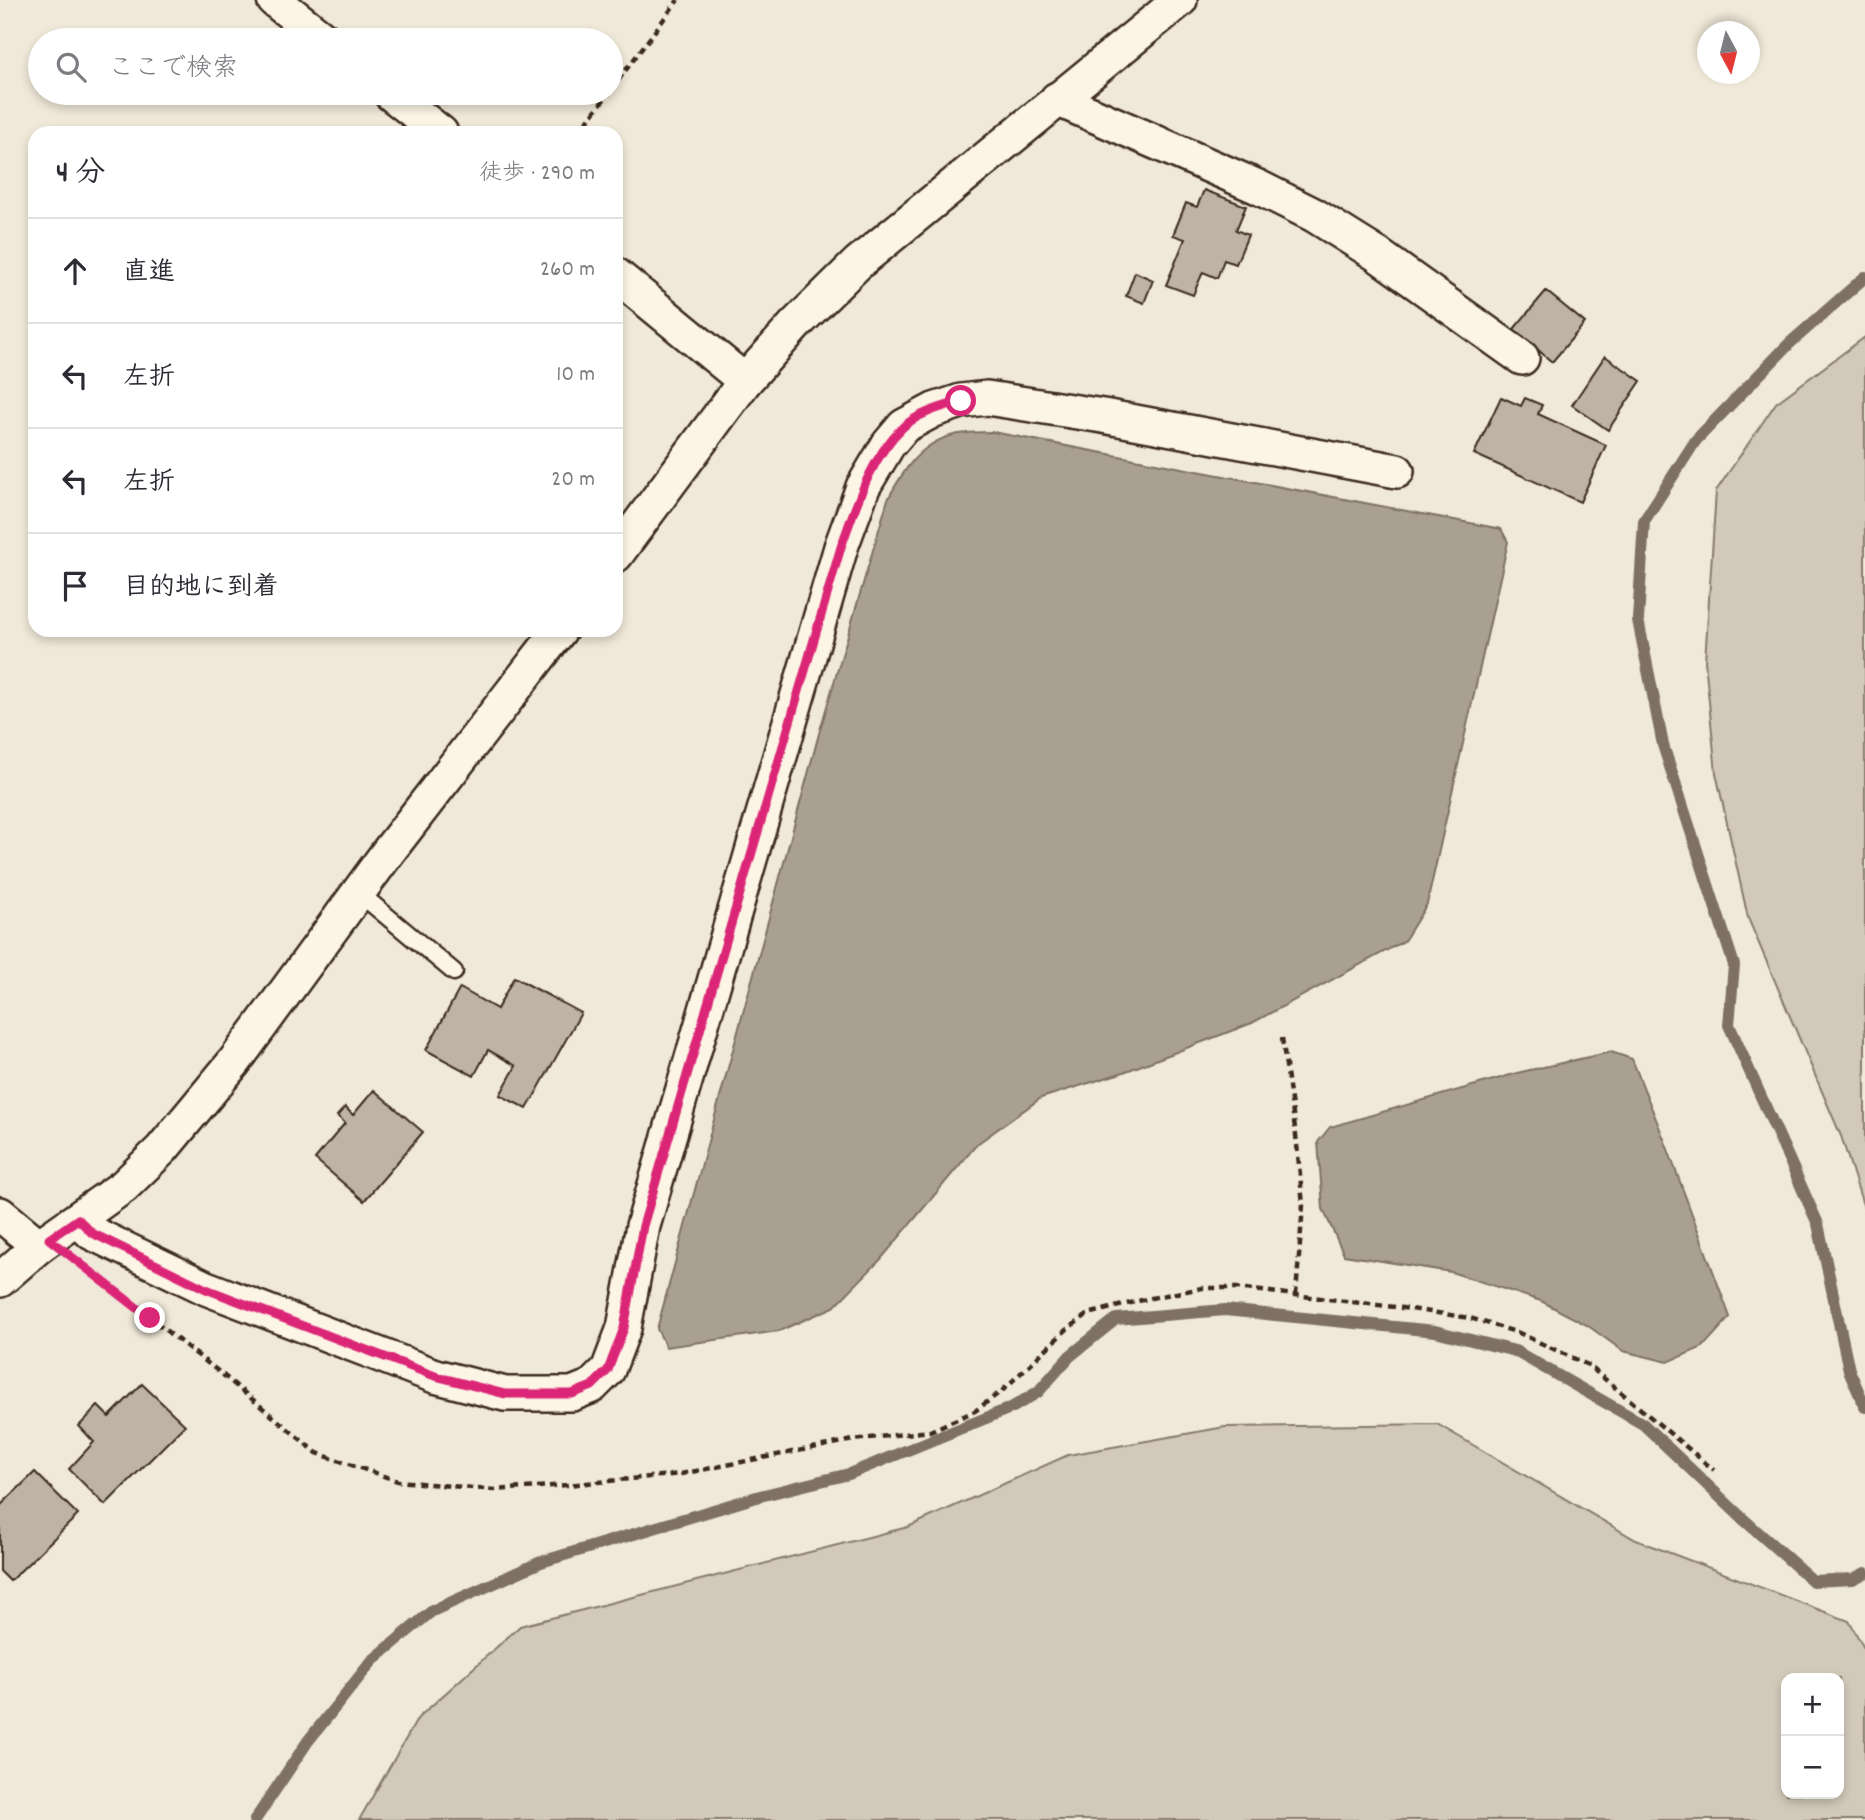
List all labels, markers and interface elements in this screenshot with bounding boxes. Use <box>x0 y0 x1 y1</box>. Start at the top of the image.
north arrow <box>1697 21 1760 84</box>
search box <box>28 28 623 105</box>
icon: search <box>52 48 90 86</box>
text: ここで検索 <box>108 51 238 88</box>
text: 4 分 <box>56 154 105 197</box>
text: 徒歩 · 290 m <box>479 158 595 191</box>
icon: ahead <box>56 252 94 290</box>
text: 260 m <box>540 254 595 287</box>
text: 直進 <box>123 255 175 292</box>
icon: left <box>56 357 94 395</box>
text: 10 m <box>556 359 595 392</box>
text: 左折 <box>123 360 175 397</box>
route start <box>945 385 976 416</box>
icon: left <box>56 462 94 500</box>
text: 20 m <box>551 464 595 497</box>
text: 左折 <box>123 465 175 502</box>
icon: arrive <box>56 567 94 605</box>
text: 目的地に到着 <box>123 570 279 607</box>
route end <box>134 1302 165 1333</box>
map controls <box>1781 1673 1844 1799</box>
button: + <box>1781 1673 1844 1736</box>
button: − <box>1781 1736 1844 1799</box>

